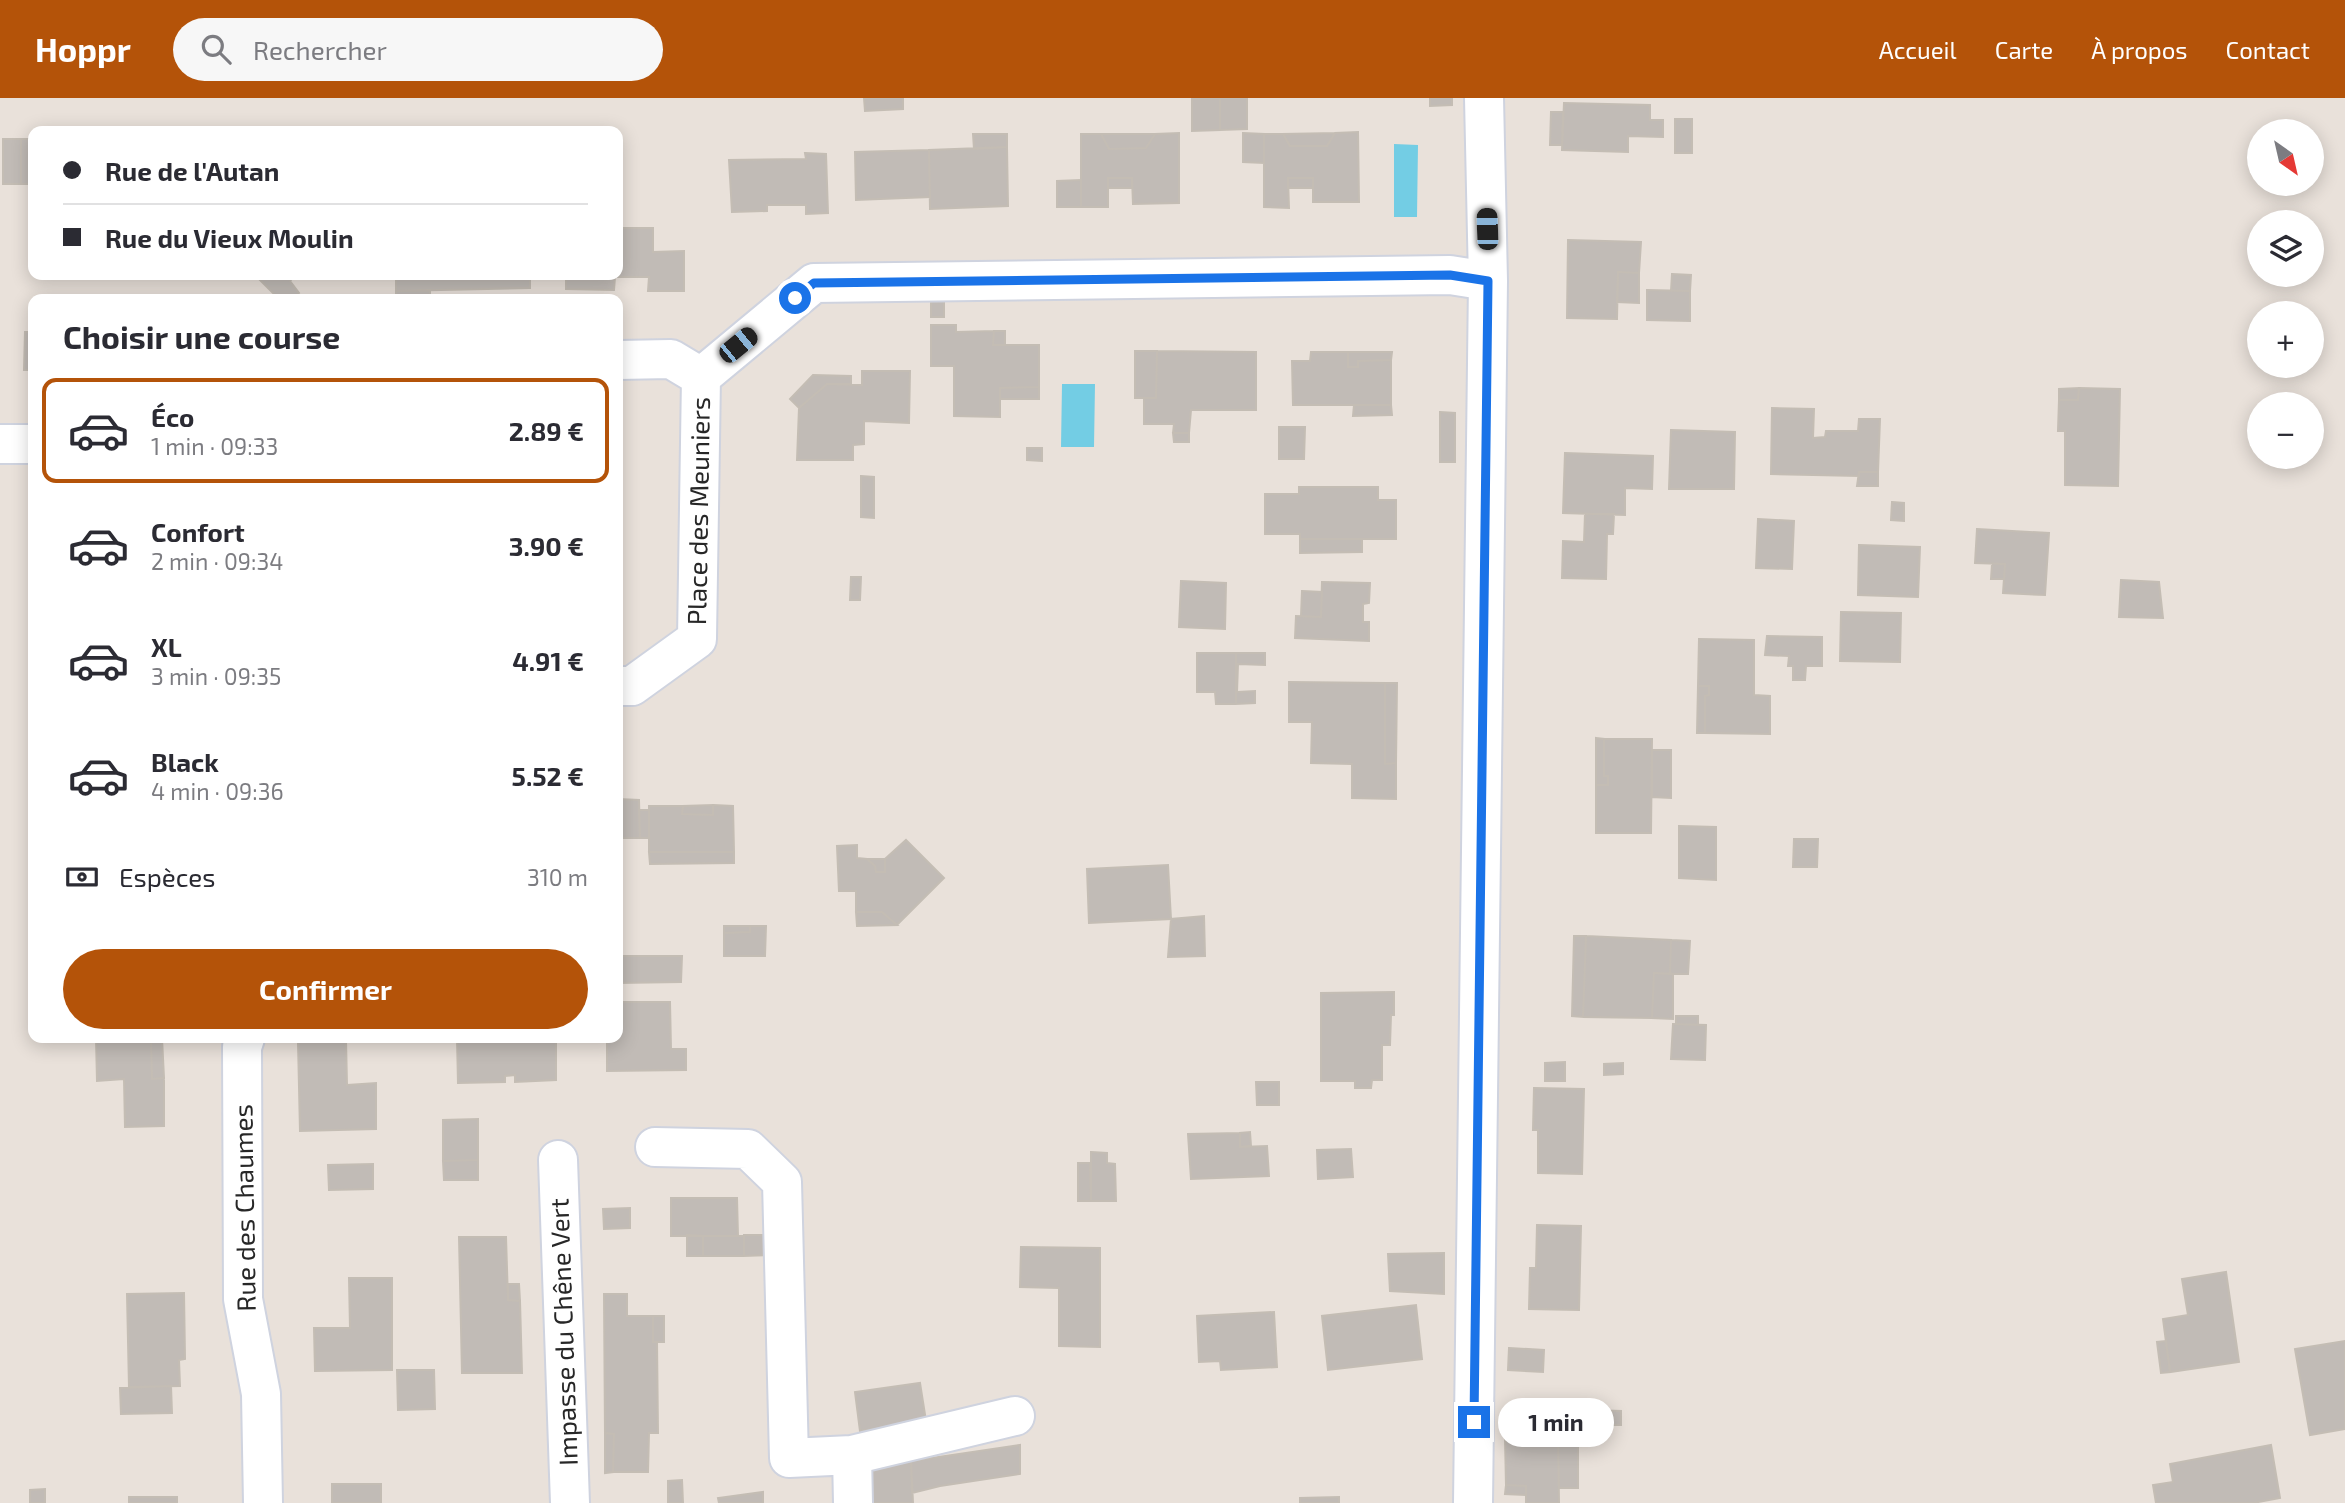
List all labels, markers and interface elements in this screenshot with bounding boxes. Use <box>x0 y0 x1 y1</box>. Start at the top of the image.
search box <box>173 18 663 81</box>
text: Hoppr <box>35 29 131 69</box>
icon: search <box>197 30 235 68</box>
text: Rechercher <box>253 34 387 65</box>
text: Accueil <box>1879 35 1957 64</box>
text: Carte <box>1995 35 2053 64</box>
text: À propos <box>2091 35 2188 64</box>
text: Contact <box>2226 35 2310 64</box>
north arrow <box>2247 119 2324 196</box>
map controls <box>2247 119 2324 469</box>
text: Rue de l'Autan <box>105 155 279 186</box>
car <box>1476 208 1499 250</box>
button: layers <box>2247 210 2324 287</box>
text: Rue du Vieux Moulin <box>105 222 354 253</box>
route start <box>779 282 811 314</box>
button: + <box>2247 301 2324 378</box>
text: Choisir une course <box>63 317 340 355</box>
car <box>716 324 761 366</box>
button: − <box>2247 392 2324 469</box>
street label: Place des Meuniers <box>680 397 715 625</box>
icon: car <box>67 399 130 462</box>
text: Éco <box>151 401 194 432</box>
text: 2.89 € <box>509 415 584 446</box>
text: 1 min · 09:33 <box>151 432 278 460</box>
icon: car <box>67 514 130 577</box>
text: Confort <box>151 516 245 547</box>
text: 3.90 € <box>509 530 584 561</box>
text: 2 min · 09:34 <box>151 547 283 575</box>
icon: car <box>67 629 130 692</box>
text: XL <box>151 631 182 662</box>
text: 4.91 € <box>512 645 584 676</box>
text: 3 min · 09:35 <box>151 662 281 690</box>
icon: car <box>67 744 130 807</box>
text: Black <box>151 746 219 777</box>
text: 5.52 € <box>512 760 584 791</box>
text: 4 min · 09:36 <box>151 777 284 805</box>
icon: cash <box>63 858 101 896</box>
text: Espèces <box>119 861 216 892</box>
text: 310 m <box>527 863 588 891</box>
button: Confirmer <box>63 949 588 1029</box>
street label: Rue des Chaumes <box>226 1104 261 1312</box>
street label: Impasse du Chêne Vert <box>542 1198 583 1466</box>
callout: 1 min <box>1498 1398 1614 1446</box>
route end <box>1458 1406 1490 1438</box>
text: 1 min <box>1528 1408 1584 1436</box>

